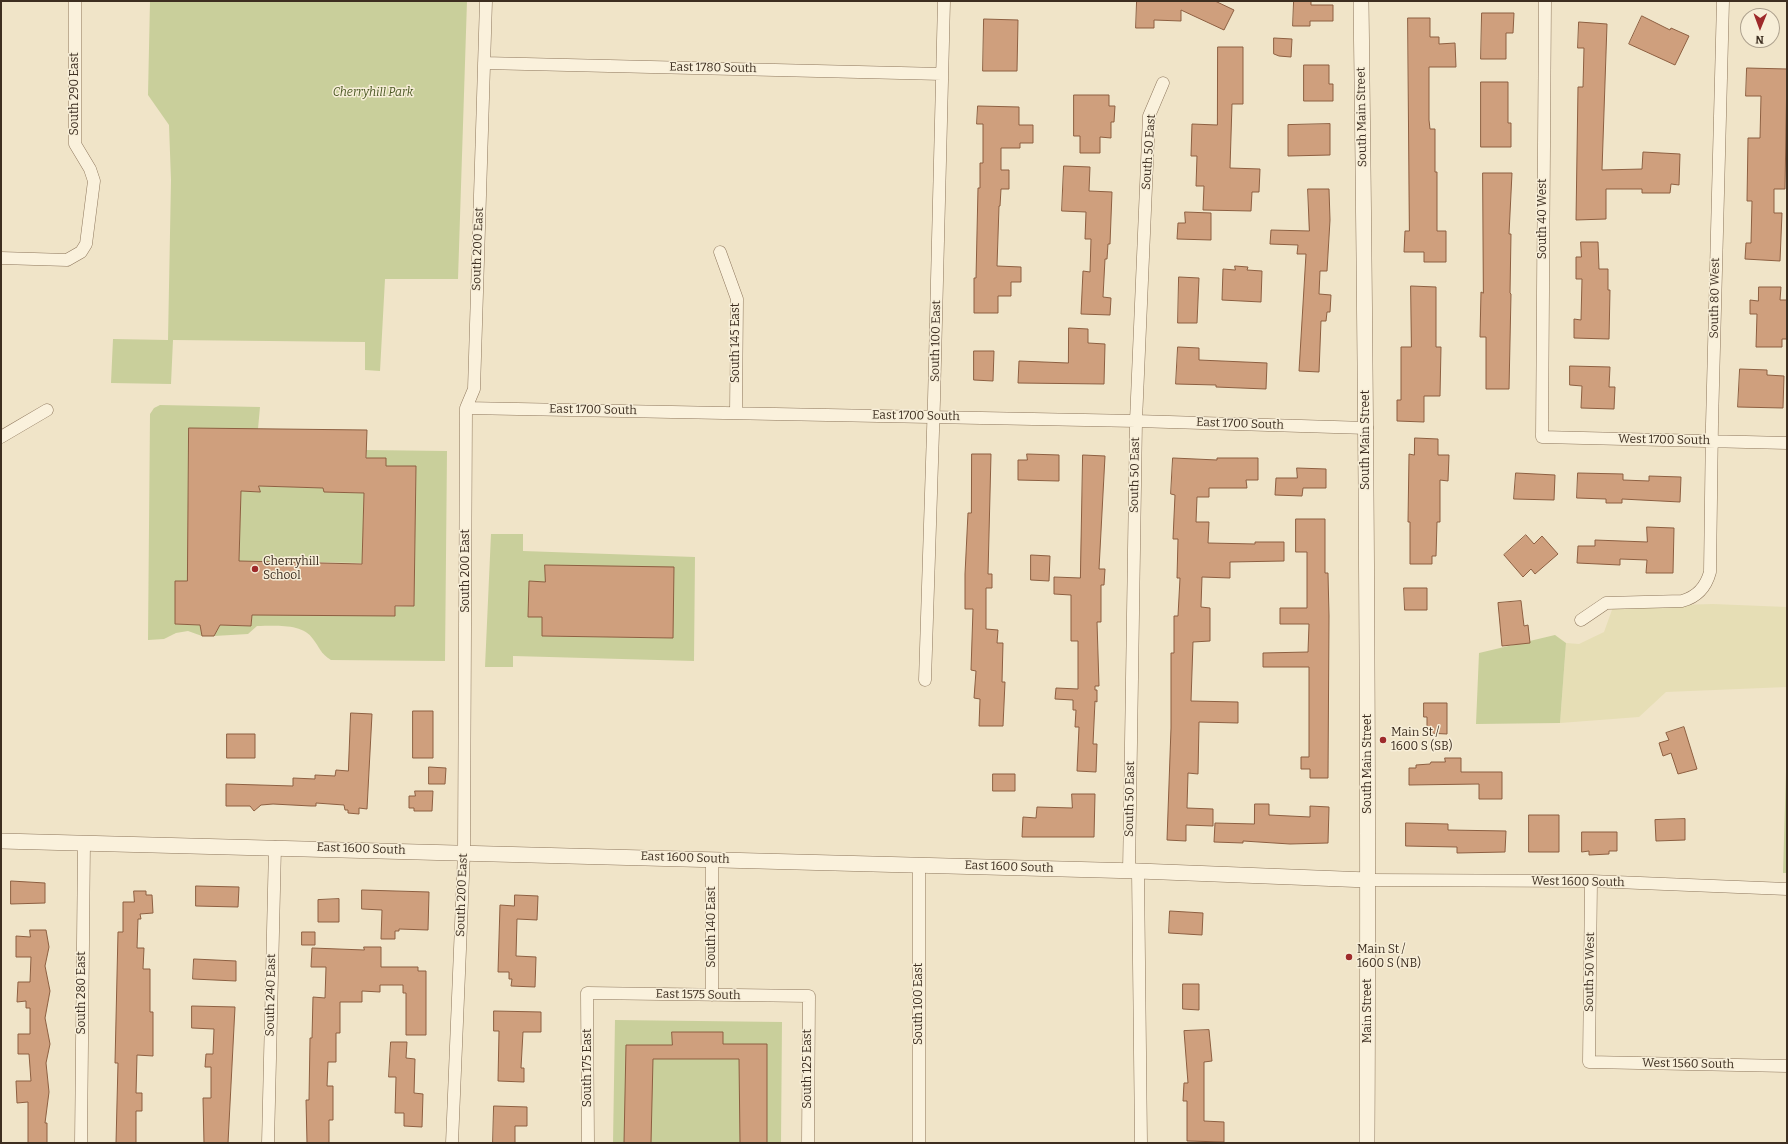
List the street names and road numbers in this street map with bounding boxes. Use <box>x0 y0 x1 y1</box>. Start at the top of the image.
street label: South 290 East <box>68 53 82 135</box>
street label: East 1780 South <box>669 60 757 76</box>
street label: South Main Street <box>1354 67 1370 167</box>
street label: South 50 East <box>1139 114 1159 190</box>
street label: South 40 West <box>1536 179 1550 259</box>
street label: South 200 East <box>469 207 487 291</box>
street label: South 80 West <box>1707 257 1723 339</box>
street label: South 100 East <box>928 300 944 382</box>
street label: South 145 East <box>729 303 743 383</box>
street label: South Main Street <box>1359 390 1373 490</box>
street label: East 1700 South <box>549 402 637 418</box>
street label: East 1700 South <box>872 408 960 424</box>
street label: East 1700 South <box>1196 415 1284 433</box>
street label: West 1700 South <box>1618 432 1710 448</box>
street label: South 50 East <box>1127 437 1143 513</box>
street label: South 200 East <box>459 529 473 613</box>
street label: South Main Street <box>1361 714 1375 814</box>
street label: South 50 East <box>1122 761 1138 837</box>
street label: East 1600 South <box>316 840 406 858</box>
street label: East 1600 South <box>640 849 730 867</box>
street label: South 200 East <box>453 853 471 937</box>
street label: East 1600 South <box>964 858 1054 876</box>
street label: West 1600 South <box>1531 874 1625 890</box>
street label: South 140 East <box>705 886 719 968</box>
street label: South 50 West <box>1582 932 1598 1012</box>
street label: South 280 East <box>75 951 89 1035</box>
street label: South 240 East <box>263 953 279 1037</box>
street label: South 100 East <box>912 963 926 1045</box>
street label: Main Street <box>1361 979 1375 1043</box>
street label: East 1575 South <box>655 987 741 1003</box>
street label: South 175 East <box>581 1029 595 1107</box>
street label: South 125 East <box>801 1029 815 1109</box>
street label: West 1560 South <box>1642 1056 1734 1072</box>

